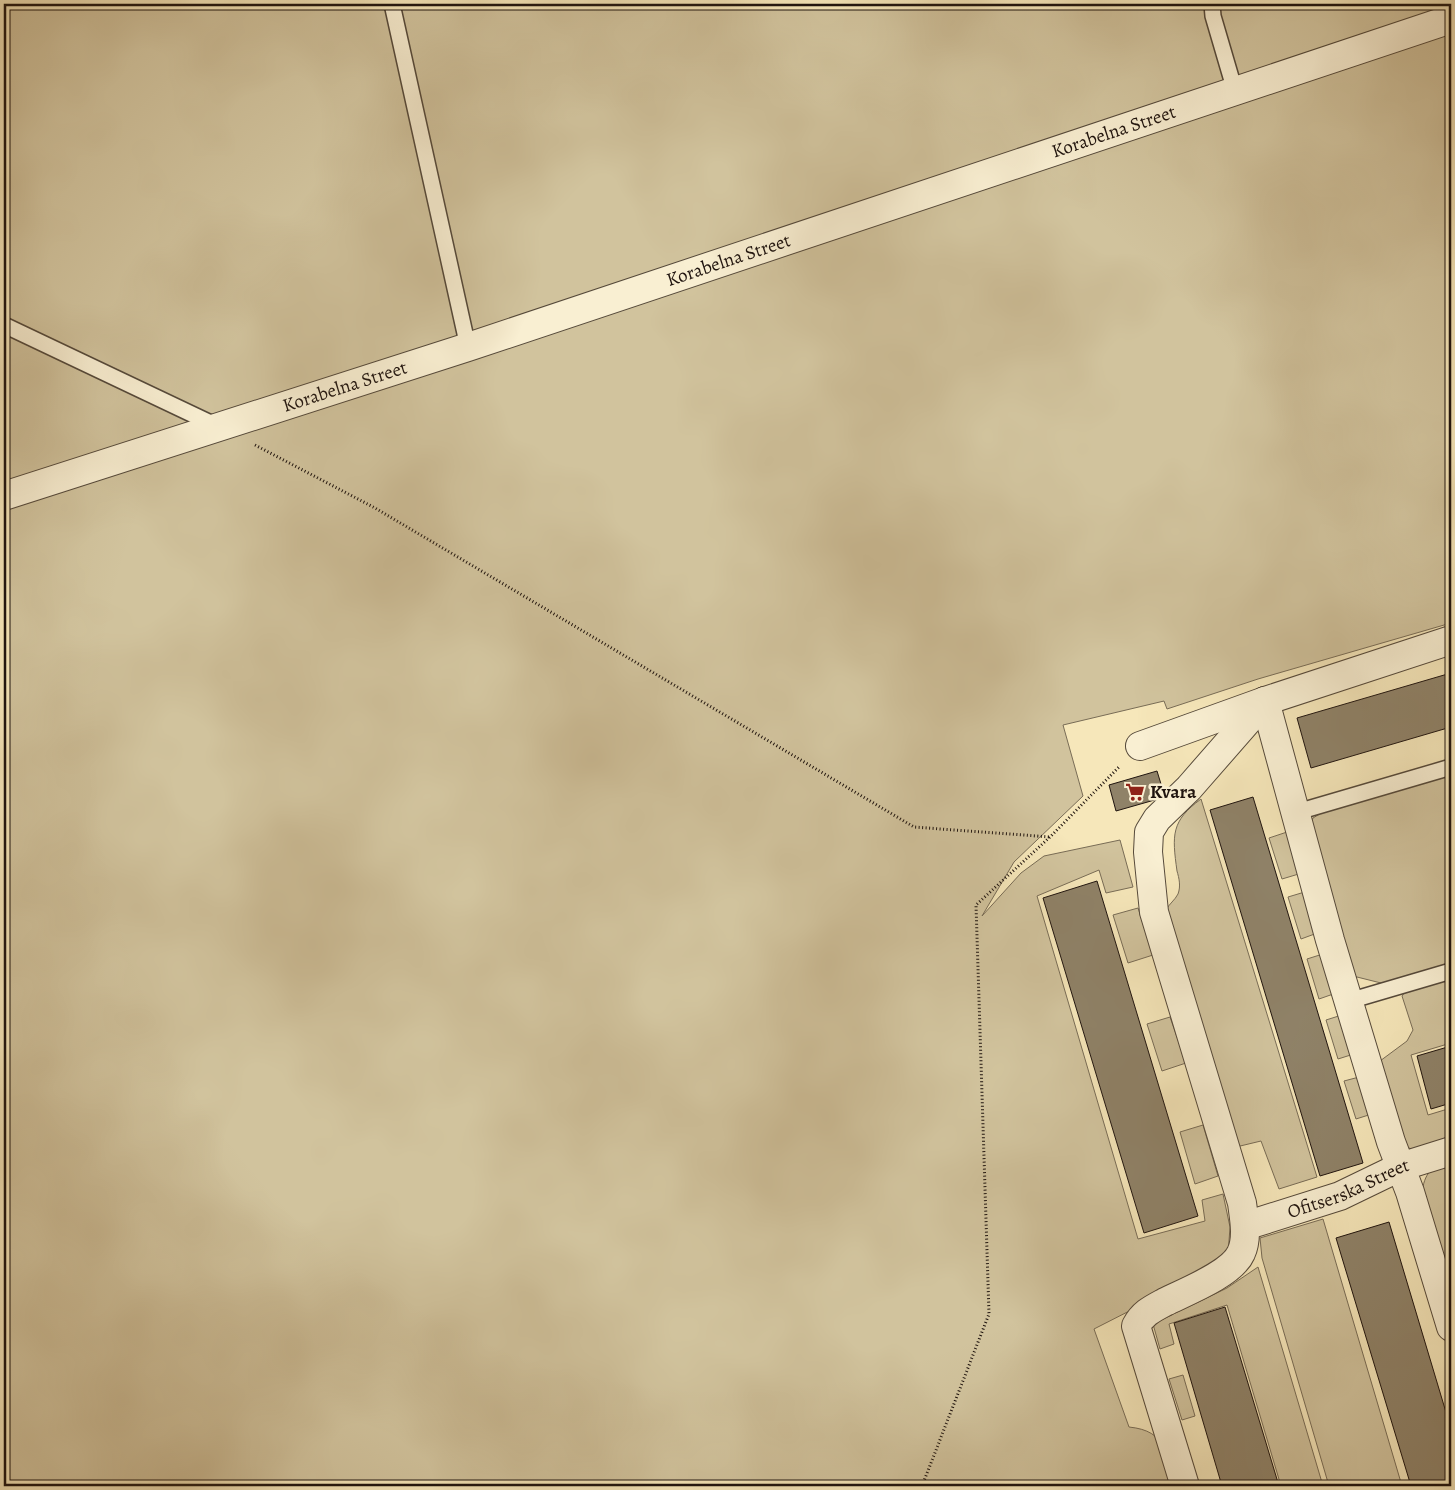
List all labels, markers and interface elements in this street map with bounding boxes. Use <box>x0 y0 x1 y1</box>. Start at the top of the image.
street label: Korabelna Street <box>1048 99 1179 164</box>
street label: Korabelna Street <box>663 227 794 293</box>
street label: Korabelna Street <box>279 354 410 419</box>
place label: Kvara <box>1150 779 1197 805</box>
supermarket icon: Kvara <box>1124 781 1146 803</box>
street label: Ofitserska Street <box>1284 1152 1412 1225</box>

